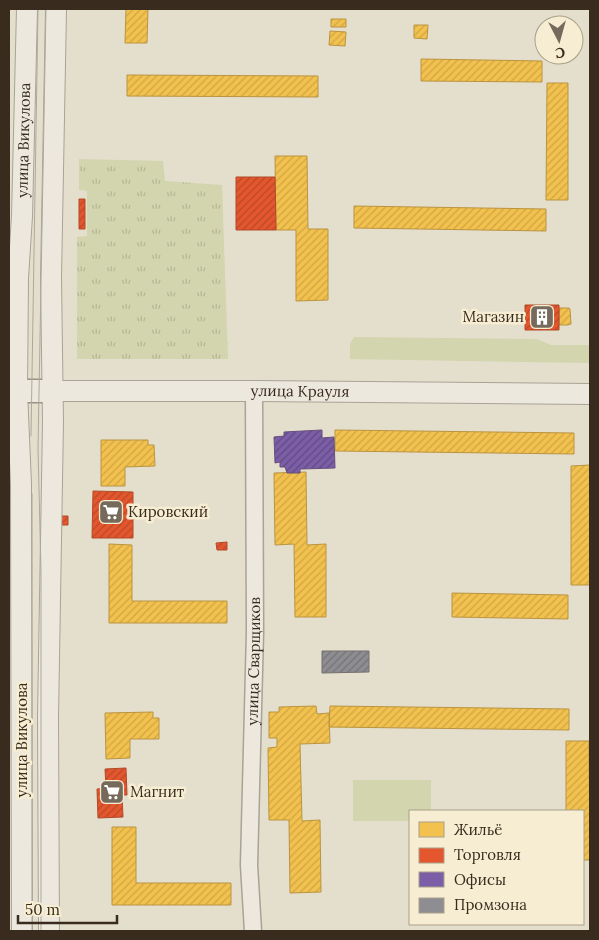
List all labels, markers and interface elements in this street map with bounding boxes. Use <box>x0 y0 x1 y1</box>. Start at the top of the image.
north arrow <box>534 15 584 65</box>
text: С <box>554 43 566 62</box>
street label: улица Викулова <box>12 82 34 198</box>
building icon: Магазин <box>529 304 555 330</box>
place label: Магазин <box>463 307 524 326</box>
street label: улица Крауля <box>250 381 350 401</box>
supermarket icon: Кировский <box>98 499 124 525</box>
place label: Кировский <box>128 502 208 521</box>
street label: улица Сварщиков <box>243 597 264 726</box>
street label: улица Викулова <box>12 682 31 798</box>
supermarket icon: Магнит <box>99 779 125 805</box>
place label: Магнит <box>130 782 185 801</box>
legend <box>409 810 584 925</box>
text: Жильё <box>454 820 502 839</box>
text: Торговля <box>454 845 521 864</box>
text: Офисы <box>454 870 506 889</box>
scale bar <box>18 892 116 924</box>
text: Промзона <box>454 895 527 914</box>
text: 50 m <box>25 900 60 919</box>

